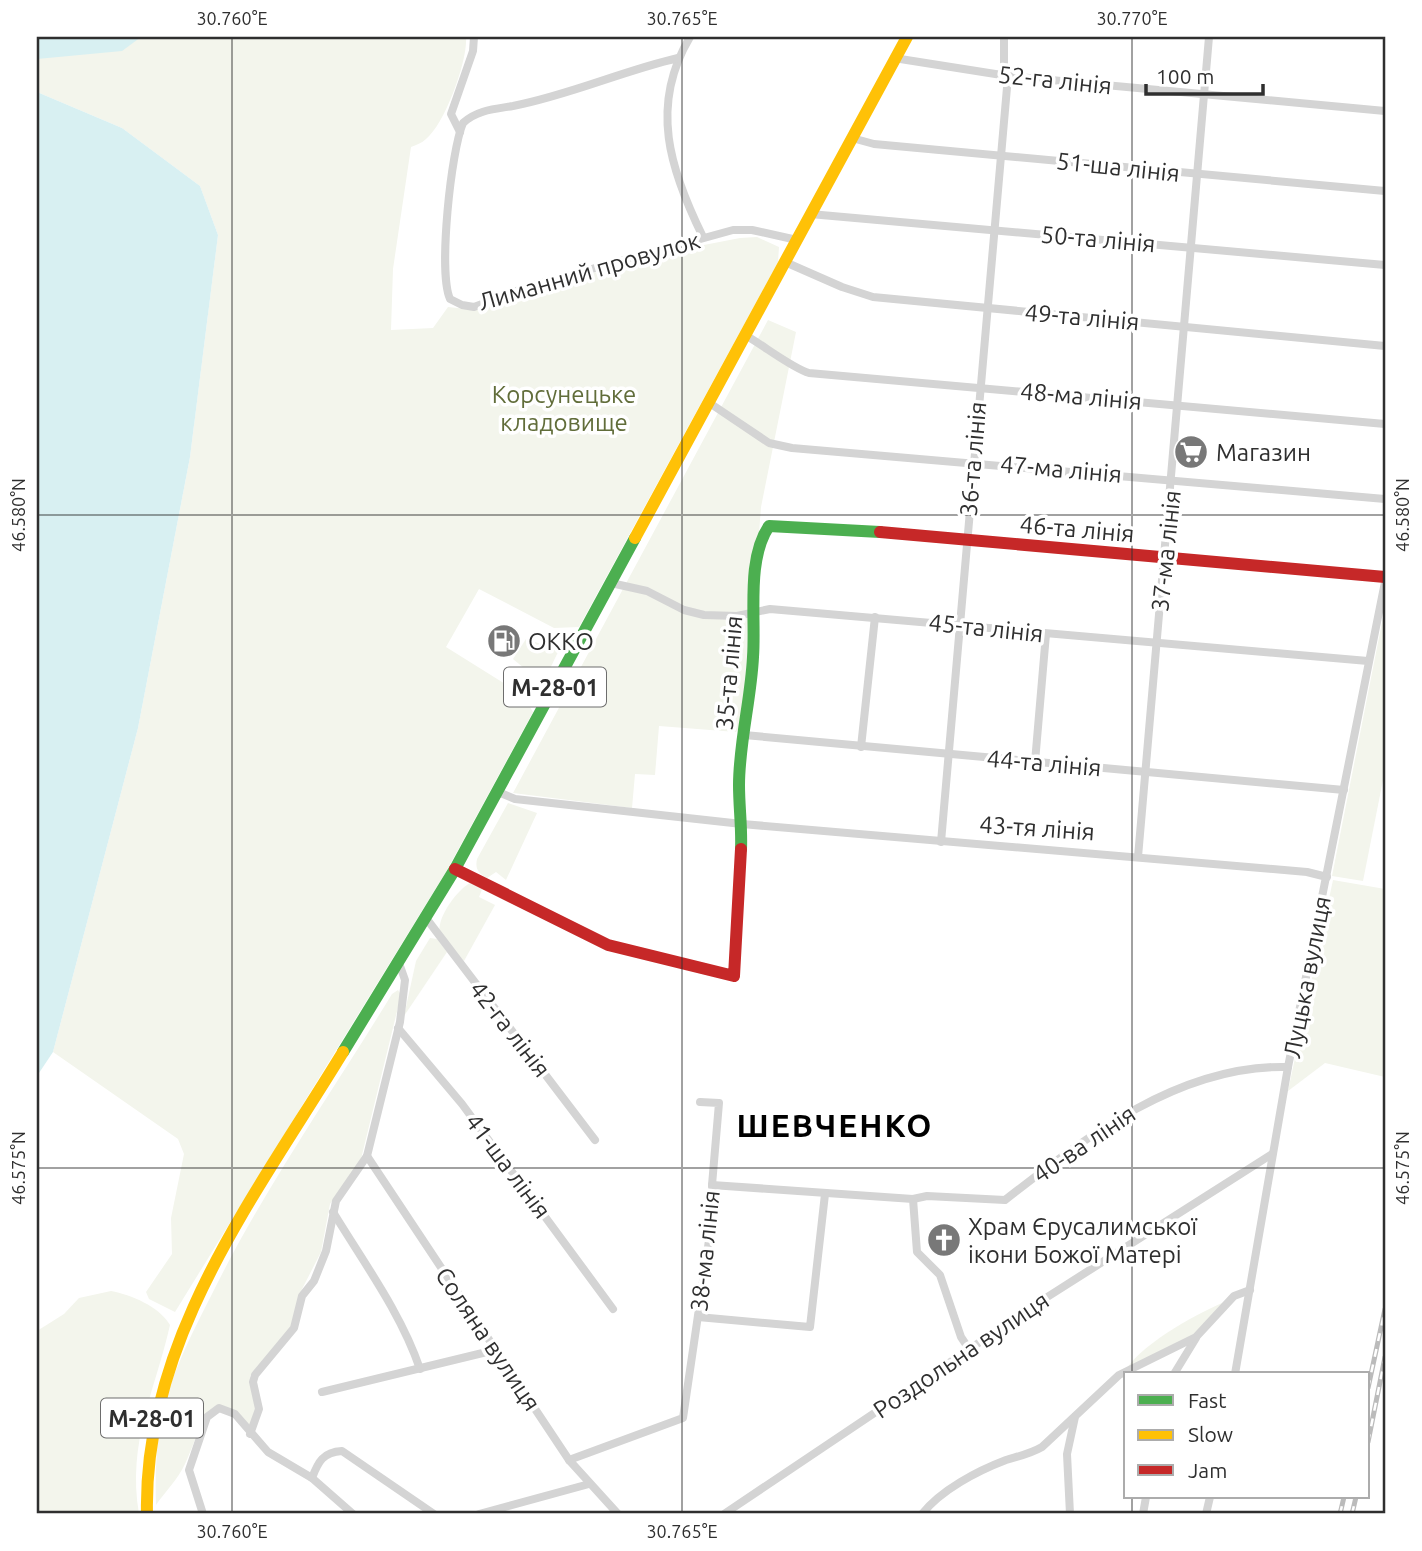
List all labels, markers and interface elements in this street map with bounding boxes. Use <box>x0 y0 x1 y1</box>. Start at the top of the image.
text: 30.760°E <box>196 8 268 28</box>
text: 30.765°E <box>646 8 718 28</box>
text: 30.770°E <box>1096 8 1168 28</box>
scale bar <box>1146 52 1263 96</box>
street label: 52-га лінія <box>997 61 1113 99</box>
text: 100 m <box>1156 64 1214 88</box>
street label: 51-ша лінія <box>1055 147 1181 187</box>
street label: 50-та лінія <box>1039 221 1157 257</box>
street label: Лиманний провулок <box>475 226 703 316</box>
street label: 49-та лінія <box>1023 299 1141 335</box>
street label: 48-ма лінія <box>1019 377 1143 415</box>
park label: Корсунецьке кладовище <box>492 381 636 436</box>
street label: 36-та лінія <box>955 400 991 518</box>
supermarket icon: Магазин <box>1172 433 1210 471</box>
place label: Магазин <box>1216 439 1311 466</box>
street label: 47-ма лінія <box>999 450 1123 488</box>
text: 46.580°N <box>8 478 28 552</box>
text: 46.580°N <box>1392 478 1412 552</box>
street label: 37-ма лінія <box>1146 489 1186 613</box>
street label: 46-та лінія <box>1018 511 1136 547</box>
street label: 45-та лінія <box>927 609 1045 647</box>
street label: 35-та лінія <box>711 614 747 732</box>
fuel station icon: ОККО <box>485 622 523 660</box>
place label: ОККО <box>528 628 594 655</box>
road number: М-28-01 <box>504 667 606 706</box>
street label: 44-та лінія <box>985 745 1103 781</box>
street label: 43-тя лінія <box>978 810 1096 846</box>
street label: Луцька вулиця <box>1278 894 1336 1060</box>
street label: 42-га лінія <box>464 976 556 1082</box>
street label: 40-ва лінія <box>1028 1100 1140 1188</box>
district label: ШЕВЧЕНКО <box>736 1107 934 1143</box>
street label: 41-ша лінія <box>460 1108 556 1224</box>
text: 46.575°N <box>8 1131 28 1205</box>
text: 46.575°N <box>1392 1131 1412 1205</box>
street label: 38-ма лінія <box>685 1189 725 1313</box>
place label: Храм Єрусалимської ікони Божої Матері <box>968 1213 1198 1268</box>
church icon: Храм Єрусалимської ікони Божої Матері <box>925 1221 963 1259</box>
street label: Соляна вулиця <box>430 1262 546 1416</box>
street label: Роздольна вулиця <box>868 1286 1054 1424</box>
legend <box>1124 1372 1370 1498</box>
text: Fast <box>1188 1388 1226 1412</box>
road number: М-28-01 <box>101 1399 203 1438</box>
text: Slow <box>1188 1422 1233 1446</box>
text: Jam <box>1188 1458 1227 1482</box>
text: 30.760°E <box>196 1521 268 1541</box>
text: 30.765°E <box>646 1521 718 1541</box>

